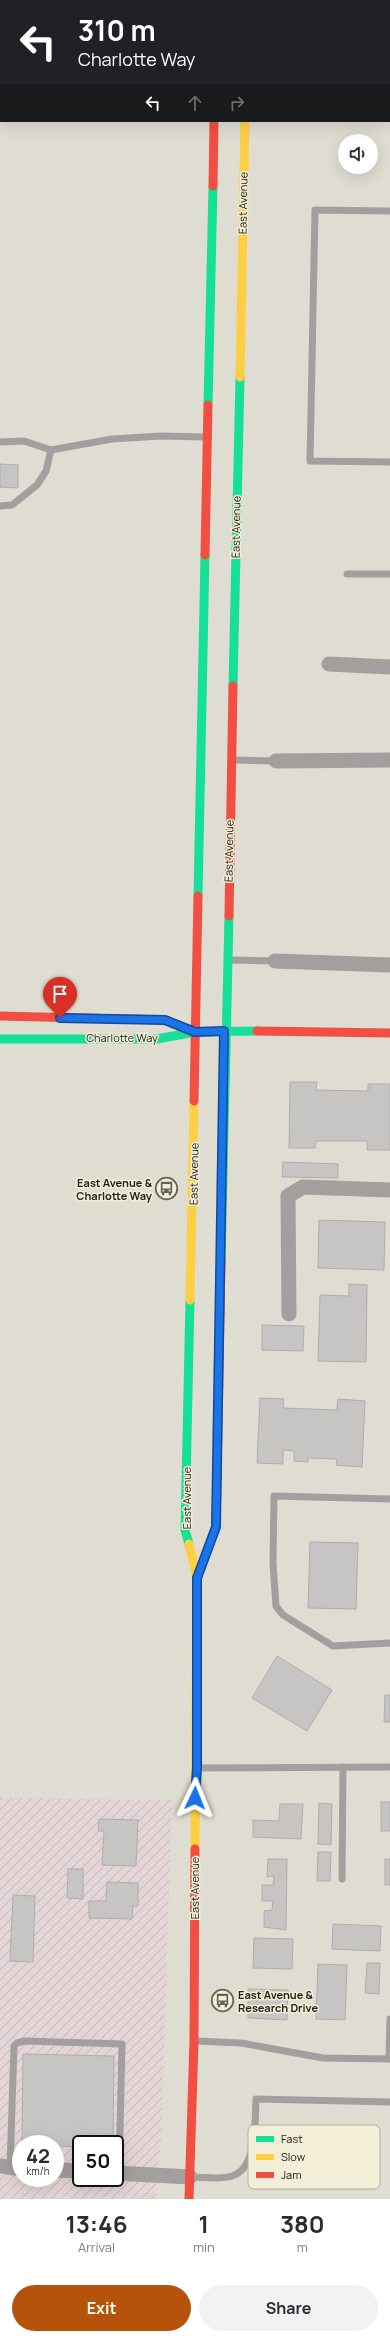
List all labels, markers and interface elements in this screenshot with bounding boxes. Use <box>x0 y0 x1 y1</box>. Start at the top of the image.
text: 310 m <box>78 11 156 49</box>
icon: left <box>12 16 64 68</box>
text: Charlotte Way <box>78 47 195 71</box>
icon: left <box>142 92 164 114</box>
icon: ahead <box>184 92 206 114</box>
icon: right <box>226 92 248 114</box>
map controls <box>338 134 378 174</box>
button: sound <box>338 134 378 174</box>
street label: East Avenue <box>234 171 251 234</box>
street label: East Avenue <box>227 495 244 558</box>
street label: East Avenue <box>220 819 237 882</box>
pin <box>43 977 77 1018</box>
icon: arrive <box>49 983 71 1005</box>
street label: Charlotte Way <box>86 1030 158 1045</box>
street label: East Avenue <box>185 1142 202 1205</box>
place label: East Avenue & Charlotte Way <box>76 1175 153 1203</box>
bus stop icon: East Avenue & Charlotte Way <box>154 1176 180 1202</box>
street label: East Avenue <box>179 1466 194 1529</box>
position arrow <box>174 1777 216 1819</box>
street label: East Avenue <box>187 1856 202 1919</box>
place label: East Avenue & Research Drive <box>238 1987 318 2015</box>
bus stop icon: East Avenue & Research Drive <box>210 1988 236 2014</box>
legend <box>248 2125 380 2189</box>
text: Fast <box>281 2131 303 2146</box>
speed limit sign: 50 <box>72 2135 124 2187</box>
text: 42 <box>26 2142 50 2169</box>
text: Slow <box>281 2149 306 2164</box>
text: km/h <box>26 2164 50 2178</box>
text: Jam <box>281 2167 302 2182</box>
text: 13:46 <box>65 2207 128 2240</box>
text: 1 <box>199 2207 209 2240</box>
text: 380 <box>280 2207 325 2240</box>
text: Arrival <box>78 2238 115 2256</box>
text: min <box>193 2238 215 2256</box>
text: m <box>297 2238 308 2256</box>
button: Exit <box>12 2285 191 2331</box>
button: Share <box>199 2285 378 2331</box>

